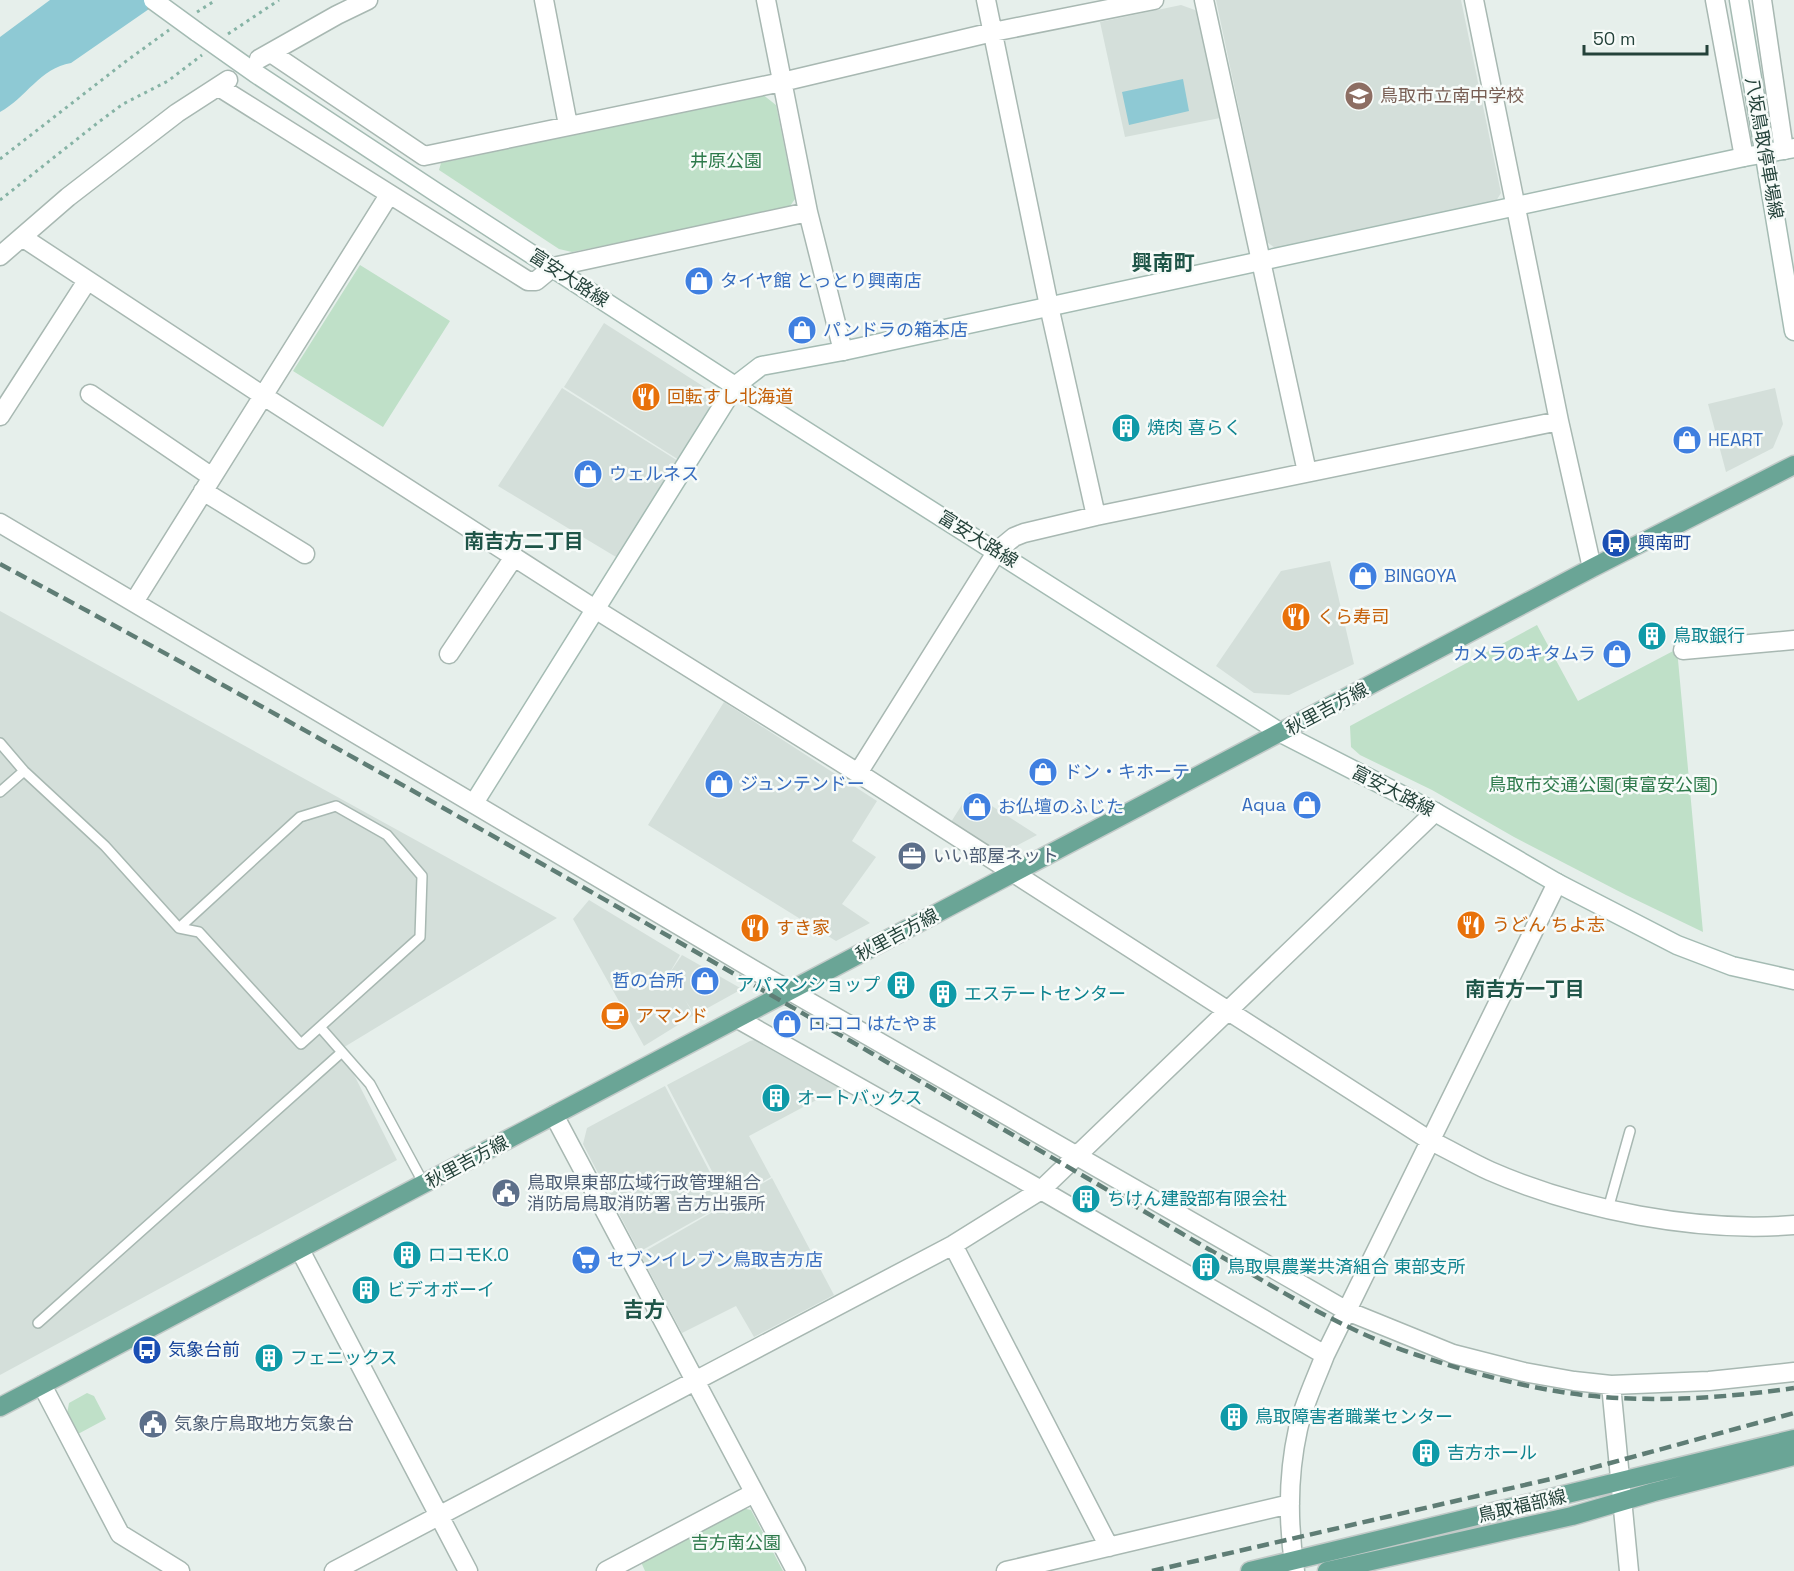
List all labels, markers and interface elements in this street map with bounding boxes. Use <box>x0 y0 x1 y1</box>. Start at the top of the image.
scale bar <box>1584 18 1707 56</box>
text: 50 m <box>1593 27 1635 50</box>
street label: 八坂鳥取停車場線 <box>1741 75 1788 221</box>
school or university icon: 鳥取市立南中学校 <box>1343 80 1375 112</box>
place label: 鳥取市立南中学校 <box>1380 84 1524 107</box>
park label: 井原公園 <box>690 149 762 172</box>
street label: 富安大路線 <box>525 243 613 312</box>
district label: 興南町 <box>1132 249 1195 276</box>
shop icon: タイヤ館 とっとり興南店 <box>683 265 715 297</box>
place label: タイヤ館 とっとり興南店 <box>720 269 922 292</box>
shop icon: パンドラの箱本店 <box>786 314 818 346</box>
place label: パンドラの箱本店 <box>823 318 968 341</box>
restaurant icon: 回転すし北海道 <box>630 381 662 413</box>
place label: 回転すし北海道 <box>667 385 793 408</box>
building icon: 焼肉 喜らく <box>1110 412 1142 444</box>
place label: 焼肉 喜らく <box>1147 416 1242 439</box>
shop icon: HEART <box>1671 424 1703 456</box>
place label: HEART <box>1708 428 1763 451</box>
shop icon: ウェルネス <box>572 458 604 490</box>
place label: ウェルネス <box>609 462 699 485</box>
street label: 富安大路線 <box>934 505 1023 572</box>
bus stop icon: 興南町 <box>1600 527 1632 559</box>
district label: 南吉方二丁目 <box>464 528 584 554</box>
place label: 興南町 <box>1637 531 1691 554</box>
shop icon: BINGOYA <box>1347 560 1379 592</box>
place label: BINGOYA <box>1384 564 1457 587</box>
restaurant icon: くら寿司 <box>1280 601 1312 633</box>
place label: くら寿司 <box>1317 605 1389 628</box>
building icon: 鳥取銀行 <box>1636 620 1668 652</box>
place label: 鳥取銀行 <box>1673 624 1745 647</box>
shop icon: カメラのキタムラ <box>1601 638 1633 670</box>
place label: カメラのキタムラ <box>1453 642 1596 665</box>
street label: 秋里吉方線 <box>1282 677 1372 740</box>
shop icon: ドン・キホーテ <box>1027 756 1059 788</box>
place label: ドン・キホーテ <box>1064 760 1190 783</box>
street label: 富安大路線 <box>1348 760 1439 821</box>
shop icon: ジュンテンドー <box>703 768 735 800</box>
place label: ジュンテンドー <box>740 772 865 795</box>
park label: 鳥取市交通公園(東富安公園) <box>1488 773 1718 796</box>
shop icon: Aqua <box>1291 789 1323 821</box>
shop icon: お仏壇のふじた <box>961 791 993 823</box>
place label: Aqua <box>1242 793 1286 816</box>
place label: お仏壇のふじた <box>998 795 1124 818</box>
office icon: いい部屋ネット <box>896 840 928 872</box>
place label: いい部屋ネット <box>933 844 1059 867</box>
street label: 秋里吉方線 <box>852 903 942 966</box>
restaurant icon: うどん ちよ志 <box>1455 909 1487 941</box>
restaurant icon: すき家 <box>739 912 771 944</box>
place label: うどん ちよ志 <box>1492 913 1605 936</box>
place label: すき家 <box>776 916 830 939</box>
shop icon: 哲の台所 <box>689 965 721 997</box>
place label: 哲の台所 <box>612 969 684 992</box>
building icon: アパマンショップ <box>885 969 917 1001</box>
place label: アパマンショップ <box>736 973 880 996</box>
district label: 南吉方一丁目 <box>1465 976 1585 1002</box>
building icon: エステートセンター <box>927 978 959 1010</box>
place label: エステートセンター <box>964 982 1126 1005</box>
cafe icon: アマンド <box>599 1000 631 1032</box>
place label: アマンド <box>636 1004 708 1027</box>
shop icon: ロココ はたやま <box>771 1008 803 1040</box>
place label: ロココ はたやま <box>808 1012 938 1035</box>
building icon: オートバックス <box>760 1082 792 1114</box>
place label: オートバックス <box>797 1086 922 1109</box>
street label: 秋里吉方線 <box>422 1130 512 1193</box>
place label: 鳥取県東部広域行政管理組合 消防局鳥取消防署 吉方出張所 <box>527 1171 766 1215</box>
public building icon: 鳥取県東部広域行政管理組合 消防局鳥取消防署 吉方出張所 <box>490 1177 522 1209</box>
building icon: ちけん建設部有限会社 <box>1070 1183 1102 1215</box>
place label: ちけん建設部有限会社 <box>1107 1187 1287 1210</box>
building icon: ロコモK.O <box>391 1239 423 1271</box>
place label: ロコモK.O <box>428 1243 509 1266</box>
supermarket icon: セブンイレブン鳥取吉方店 <box>570 1244 602 1276</box>
place label: セブンイレブン鳥取吉方店 <box>607 1248 823 1271</box>
building icon: 鳥取県農業共済組合 東部支所 <box>1190 1251 1222 1283</box>
place label: 鳥取県農業共済組合 東部支所 <box>1227 1255 1466 1278</box>
building icon: ビデオボーイ <box>350 1274 382 1306</box>
place label: ビデオボーイ <box>387 1278 495 1301</box>
district label: 吉方 <box>623 1296 665 1323</box>
bus stop icon: 気象台前 <box>131 1334 163 1366</box>
place label: 気象台前 <box>168 1338 240 1361</box>
building icon: フェニックス <box>253 1342 285 1374</box>
place label: フェニックス <box>290 1346 397 1369</box>
building icon: 鳥取障害者職業センター <box>1218 1401 1250 1433</box>
place label: 鳥取障害者職業センター <box>1255 1405 1453 1428</box>
public building icon: 気象庁鳥取地方気象台 <box>137 1408 169 1440</box>
place label: 気象庁鳥取地方気象台 <box>174 1412 354 1435</box>
building icon: 吉方ホール <box>1410 1437 1442 1469</box>
place label: 吉方ホール <box>1447 1441 1537 1464</box>
street label: 鳥取福部線 <box>1475 1484 1568 1527</box>
park label: 吉方南公園 <box>691 1531 781 1554</box>

